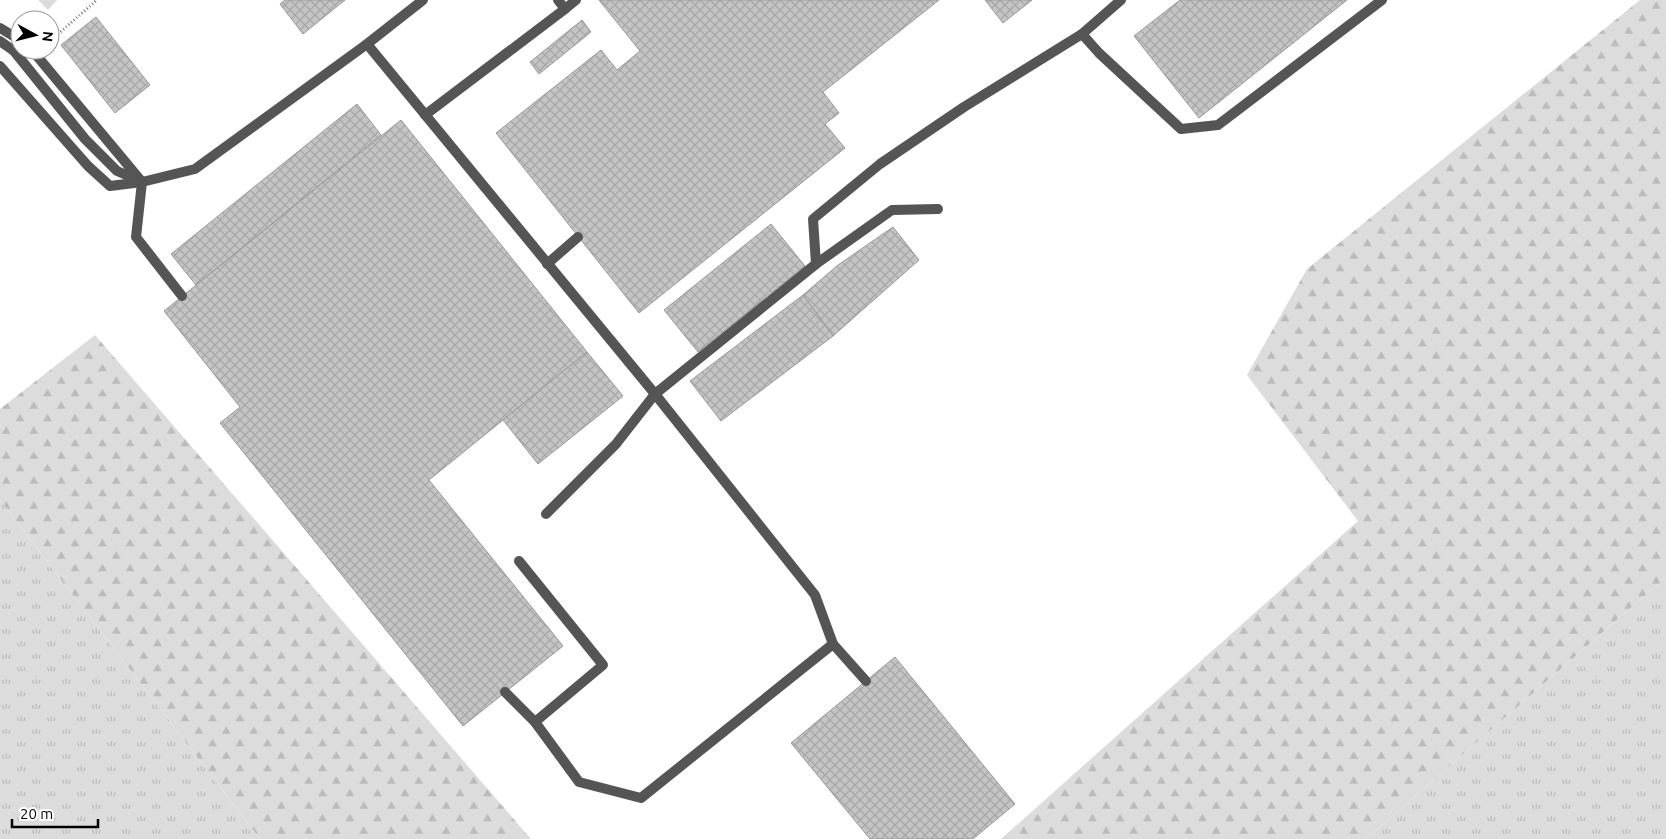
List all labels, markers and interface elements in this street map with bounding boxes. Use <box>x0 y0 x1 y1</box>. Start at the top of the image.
north arrow <box>10 10 60 60</box>
text: N <box>39 30 56 43</box>
scale bar <box>12 796 99 828</box>
text: 20 m <box>20 805 53 822</box>

